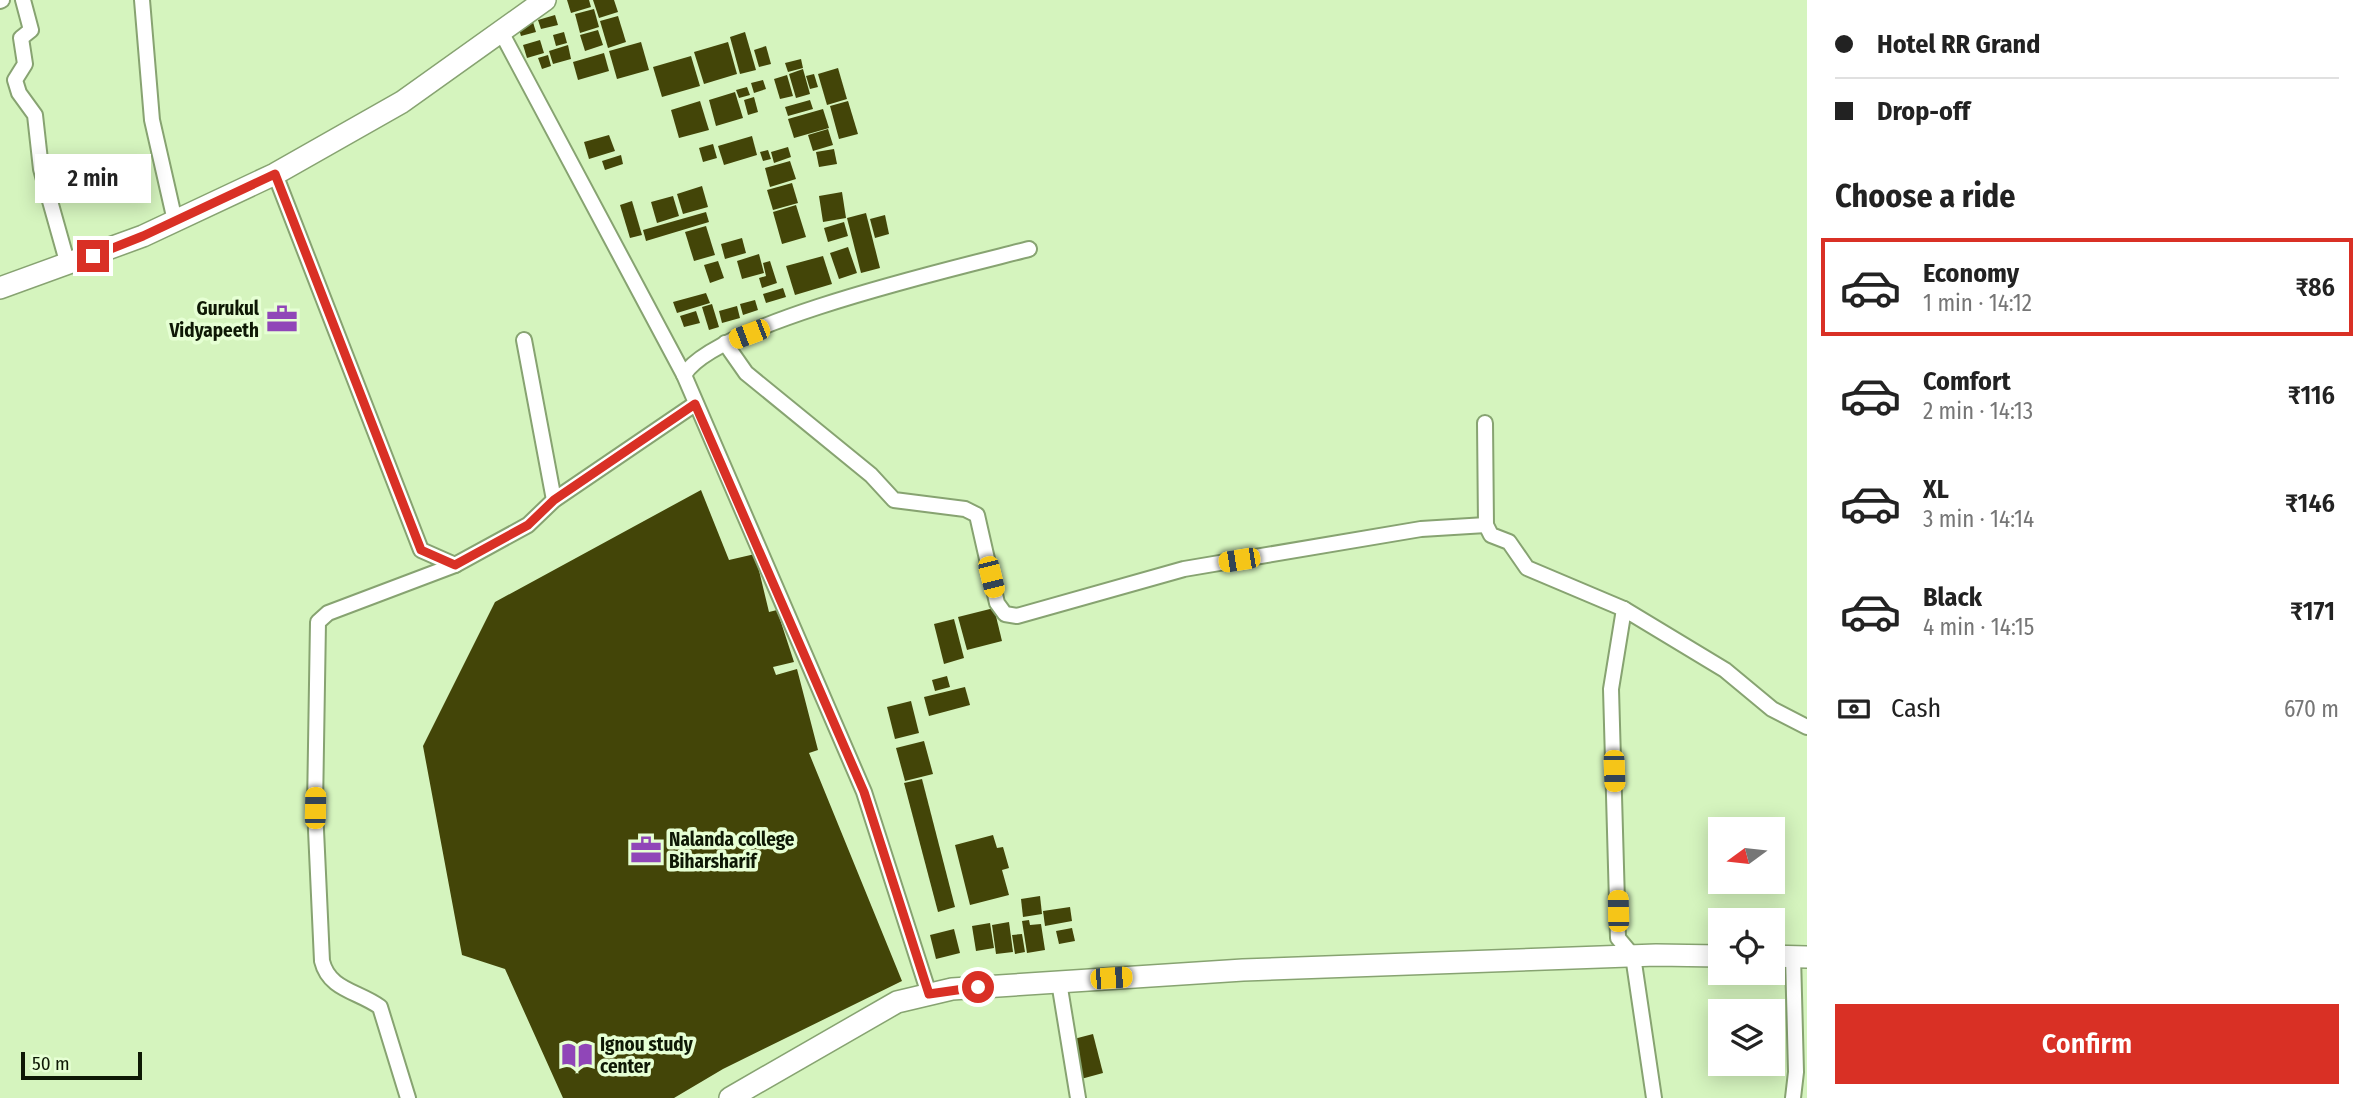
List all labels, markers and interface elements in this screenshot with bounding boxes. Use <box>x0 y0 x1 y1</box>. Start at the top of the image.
text: Hotel RR Grand <box>1877 29 2040 60</box>
text: Drop-off <box>1877 96 1970 127</box>
callout: 2 min <box>35 154 151 204</box>
text: 2 min <box>67 164 119 192</box>
text: Choose a ride <box>1835 177 2016 215</box>
route end <box>77 240 109 272</box>
icon: car <box>1839 256 1902 319</box>
text: Economy <box>1923 258 2019 289</box>
text: ₹86 <box>2296 272 2335 303</box>
text: 1 min · 14:12 <box>1923 289 2032 317</box>
place label: Gurukul Vidyapeeth <box>168 297 260 342</box>
office icon: Gurukul Vidyapeeth <box>265 302 299 336</box>
car <box>726 317 773 351</box>
icon: car <box>1839 364 1902 427</box>
text: Comfort <box>1923 366 2011 397</box>
text: ₹116 <box>2288 380 2335 411</box>
text: 2 min · 14:13 <box>1923 397 2033 425</box>
icon: car <box>1839 472 1902 535</box>
text: XL <box>1923 474 1949 505</box>
text: ₹146 <box>2285 488 2335 519</box>
text: 3 min · 14:14 <box>1923 505 2034 533</box>
car <box>1217 546 1262 574</box>
car <box>976 554 1007 600</box>
icon: car <box>1839 580 1902 643</box>
text: Black <box>1923 582 1982 613</box>
text: ₹171 <box>2290 596 2335 627</box>
text: 4 min · 14:15 <box>1923 613 2034 641</box>
icon: cash <box>1835 690 1873 728</box>
text: Cash <box>1891 693 1941 724</box>
text: 670 m <box>2284 695 2339 723</box>
car <box>1603 750 1626 792</box>
car <box>305 787 326 829</box>
north arrow <box>1708 817 1785 894</box>
map controls <box>1708 817 1785 1076</box>
place label: Nalanda college Biharsharif <box>669 828 795 873</box>
office icon: Nalanda college Biharsharif <box>629 833 663 867</box>
car <box>1608 890 1629 932</box>
button: locate <box>1708 908 1785 985</box>
car <box>1090 966 1133 990</box>
route start <box>962 971 994 1003</box>
button: layers <box>1708 999 1785 1076</box>
button: Confirm <box>1835 1004 2339 1084</box>
place label: Ignou study center <box>600 1033 694 1078</box>
library icon: Ignou study center <box>560 1038 594 1072</box>
scale bar <box>21 1049 142 1081</box>
text: 50 m <box>32 1052 70 1075</box>

